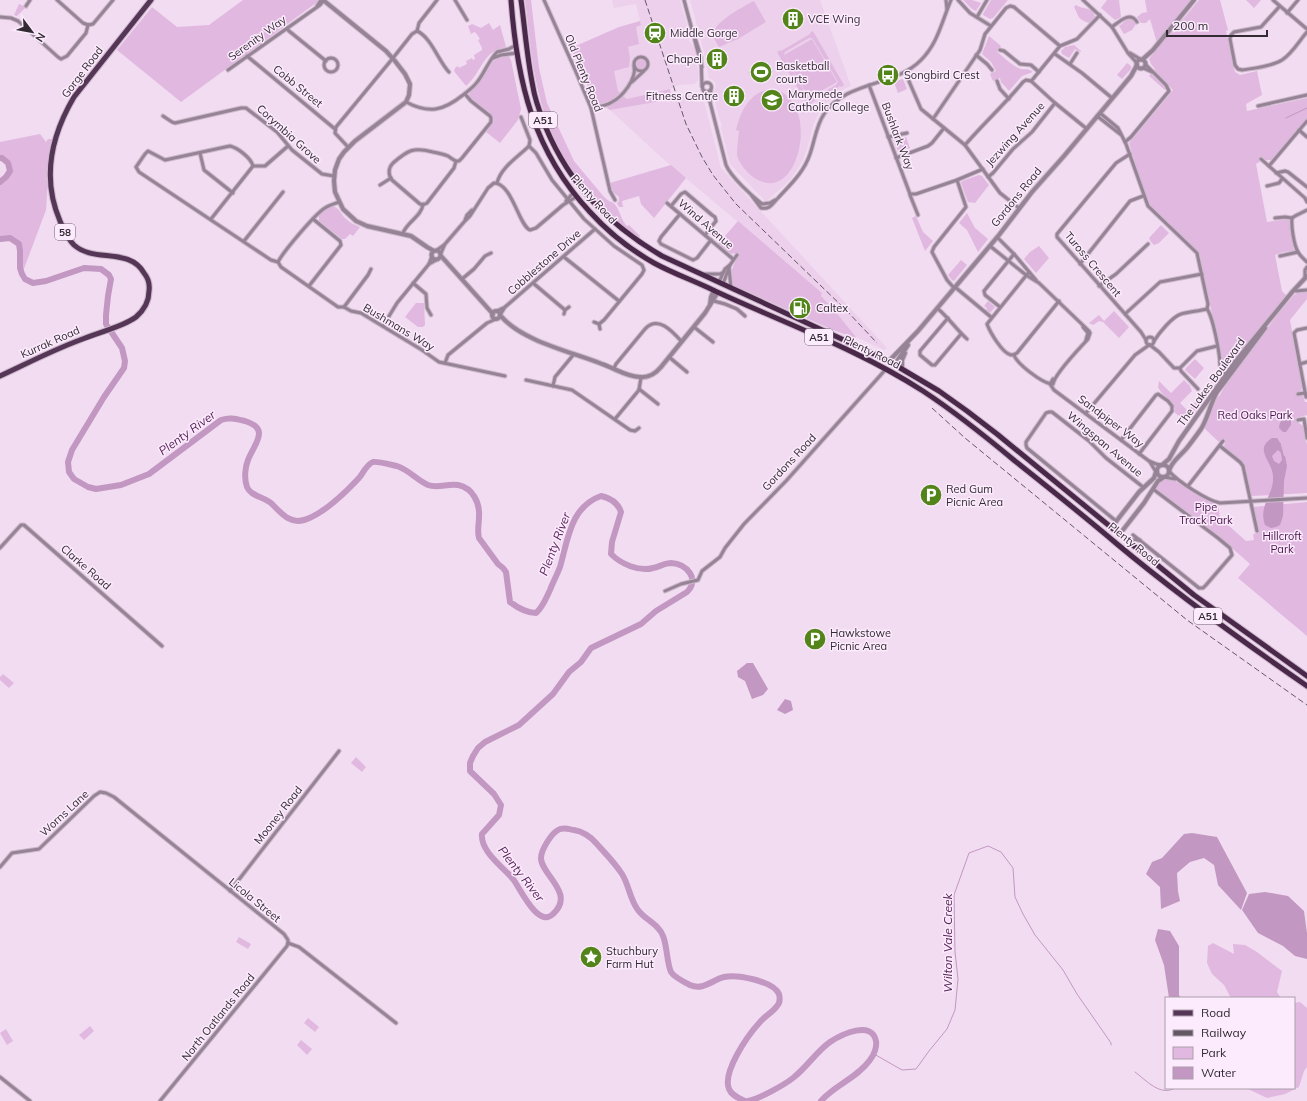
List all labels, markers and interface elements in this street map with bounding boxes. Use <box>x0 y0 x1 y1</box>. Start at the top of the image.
building icon: VCE Wing <box>780 6 806 32</box>
north arrow <box>12 12 52 52</box>
street label: Serenity Way <box>225 12 289 64</box>
place label: VCE Wing <box>808 12 860 26</box>
scale bar <box>1167 12 1267 38</box>
text: 200 m <box>1173 18 1208 33</box>
station icon: Middle Gorge <box>642 20 668 46</box>
place label: Middle Gorge <box>670 26 738 40</box>
text: N <box>32 30 49 45</box>
street label: Old Plenty Road <box>562 32 606 114</box>
street label: Gorge Road <box>58 44 106 100</box>
building icon: Chapel <box>704 46 730 72</box>
place label: Chapel <box>666 52 702 66</box>
sports icon: Basketball courts <box>748 59 774 85</box>
place label: Basketball courts <box>776 59 829 86</box>
street label: Cobb Street <box>270 62 326 110</box>
bus stop icon: Songbird Crest <box>875 62 901 88</box>
place label: Songbird Crest <box>904 68 980 82</box>
building icon: Fitness Centre <box>721 83 747 109</box>
school or university icon: Marymede Catholic College <box>759 87 785 113</box>
place label: Marymede Catholic College <box>788 87 869 114</box>
place label: Fitness Centre <box>646 89 718 103</box>
street label: Jezwing Avenue <box>982 99 1048 169</box>
street label: Bushlark Way <box>879 100 917 172</box>
street label: Corymbia Grove <box>254 101 324 167</box>
road number: A51 <box>529 112 557 128</box>
street label: Gordons Road <box>988 164 1044 230</box>
street label: Plenty Road <box>568 171 620 227</box>
street label: Wind Avenue <box>675 196 737 252</box>
road number: 58 <box>55 224 75 240</box>
street label: Cobblestone Drive <box>504 226 584 298</box>
street label: Tuross Crescent <box>1062 229 1124 300</box>
fuel station icon: Caltex <box>787 295 813 321</box>
street label: Bushmans Way <box>361 300 437 354</box>
place label: Caltex <box>816 301 848 315</box>
street label: Kurrak Road <box>18 323 82 361</box>
road number: A51 <box>805 329 833 345</box>
street label: Plenty Road <box>841 332 903 372</box>
street label: The Lakes Boulevard <box>1174 335 1248 429</box>
street label: Sandpiper Way <box>1075 392 1147 451</box>
water label: Plenty River <box>155 407 218 458</box>
street label: Wingspan Avenue <box>1064 408 1146 480</box>
park label: Red Oaks Park <box>1217 408 1293 422</box>
street label: Gordons Road <box>759 431 819 493</box>
parking icon: Red Gum Picnic Area <box>918 482 944 508</box>
place label: Red Gum Picnic Area <box>946 482 1003 509</box>
park label: Pipe Track Park <box>1179 500 1233 527</box>
water label: Plenty River <box>536 510 574 577</box>
street label: Plenty Road <box>1106 519 1162 569</box>
park label: Hillcroft Park <box>1262 529 1302 556</box>
street label: Clarke Road <box>58 541 114 593</box>
road number: A51 <box>1194 608 1222 624</box>
parking icon: Hawkstowe Picnic Area <box>802 626 828 652</box>
place label: Hawkstowe Picnic Area <box>830 626 891 653</box>
street label: Mooney Road <box>251 783 305 847</box>
street label: Worns Lane <box>37 787 91 839</box>
water label: Plenty River <box>495 843 548 905</box>
street label: Licola Street <box>226 875 284 925</box>
water label: Wilton Vale Creek <box>940 893 955 993</box>
place icon: Stuchbury Farm Hut <box>578 944 604 970</box>
place label: Stuchbury Farm Hut <box>606 944 658 971</box>
street label: North Oatlands Road <box>178 970 258 1064</box>
legend <box>1165 997 1295 1089</box>
text: Road <box>1201 1005 1230 1020</box>
text: Railway <box>1201 1025 1247 1040</box>
text: Park <box>1201 1045 1227 1060</box>
text: Water <box>1201 1065 1237 1080</box>

